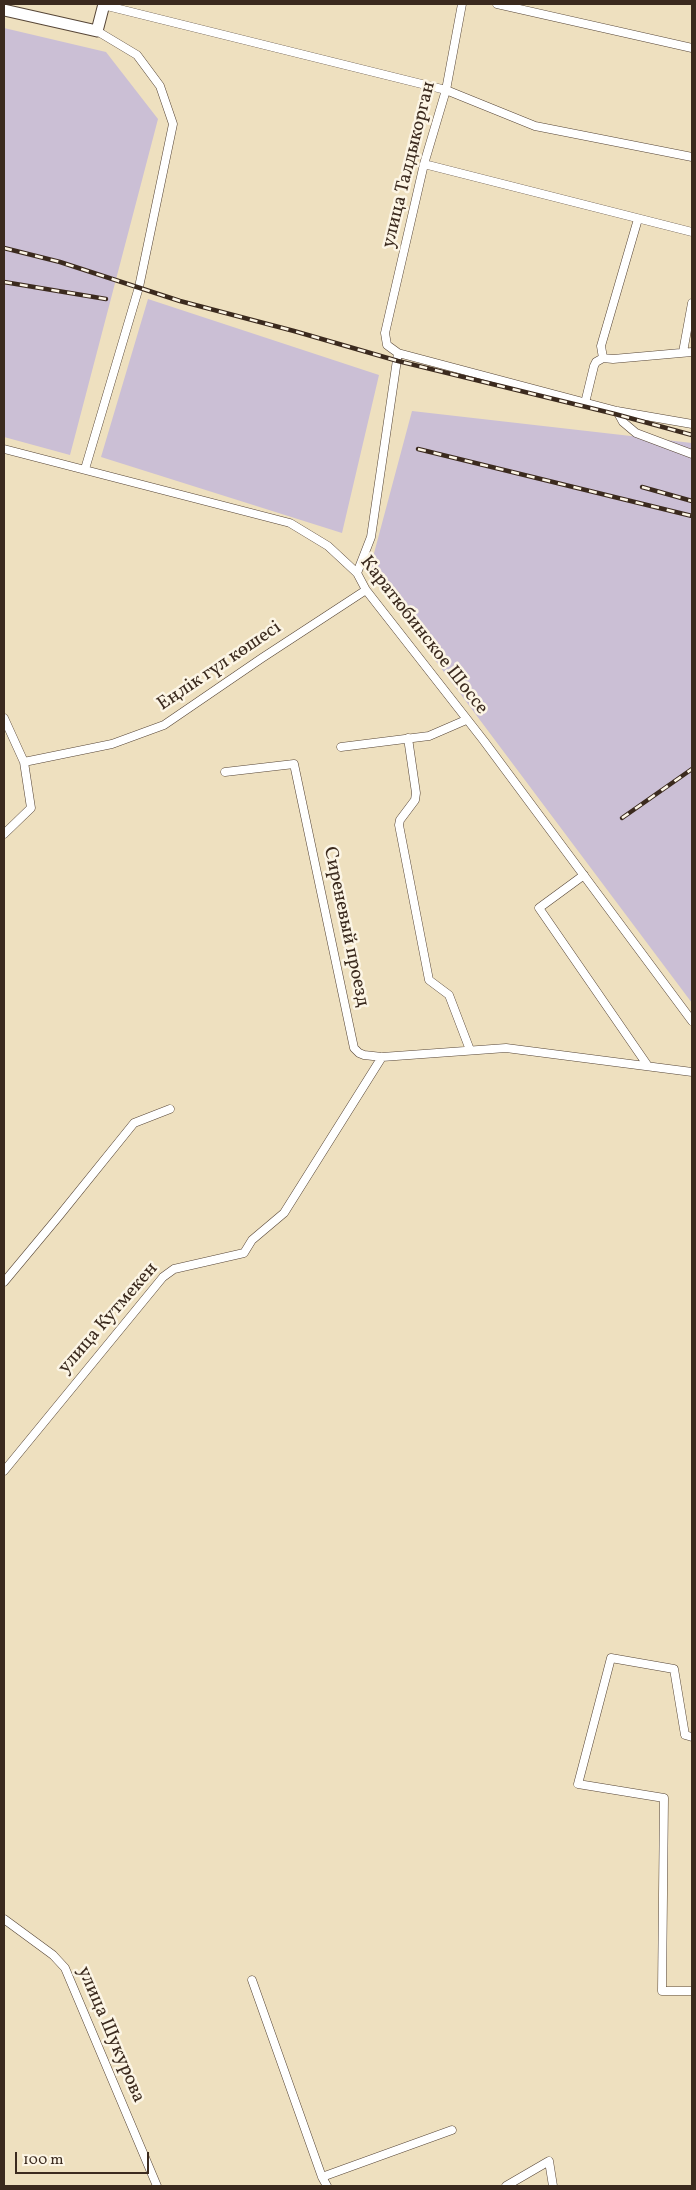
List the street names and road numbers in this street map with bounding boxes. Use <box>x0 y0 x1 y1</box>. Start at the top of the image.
street label: улица Талдыкорган <box>378 79 442 251</box>
street label: Каратюбинское Шоссе <box>354 552 492 720</box>
street label: Еңлік гүл көшесі <box>154 617 286 717</box>
street label: Сиреневый проезд <box>317 845 373 1009</box>
street label: улица Кутмекен <box>54 1258 164 1380</box>
street label: улица Шукурова <box>71 1963 149 2107</box>

